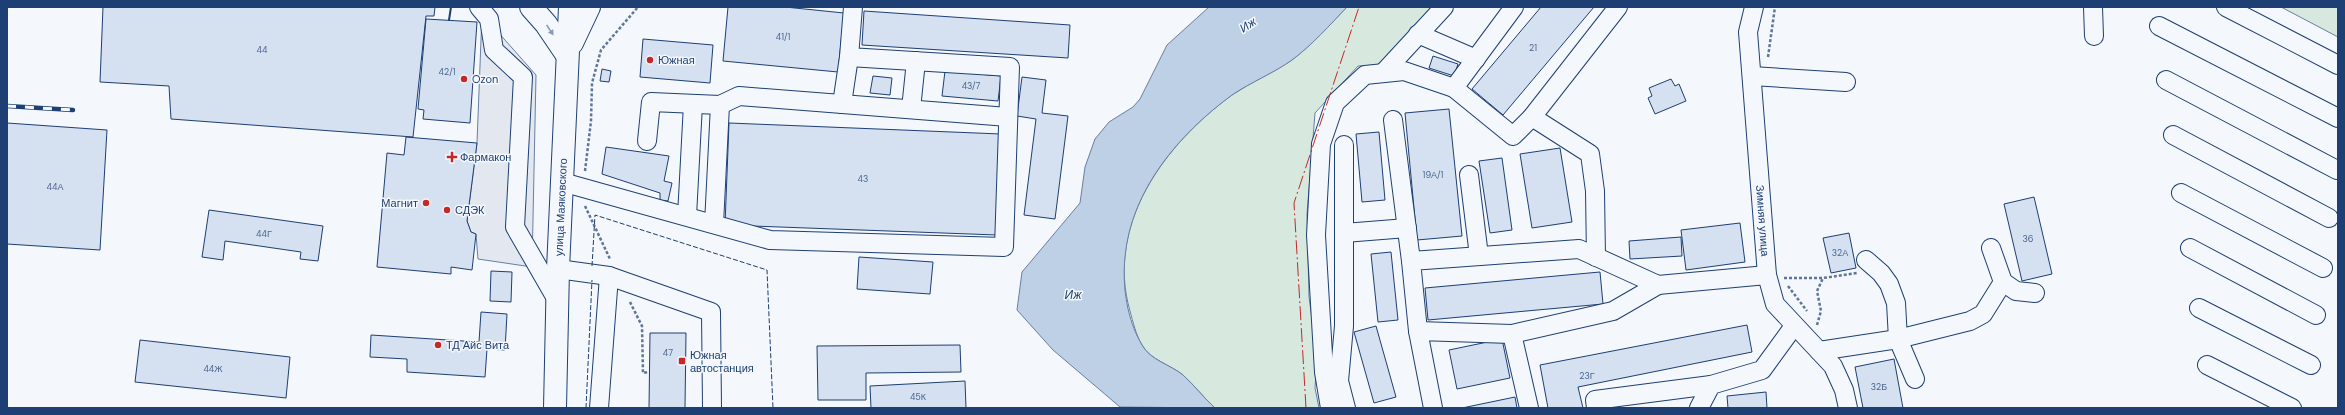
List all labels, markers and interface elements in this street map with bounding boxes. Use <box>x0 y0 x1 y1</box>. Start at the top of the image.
water label: Иж <box>1237 13 1260 36</box>
one-way arrow <box>546 25 554 35</box>
house number: 41/1 <box>776 31 790 43</box>
house number: 21 <box>1529 42 1537 54</box>
house number: 44 <box>257 44 268 56</box>
place label: Южная <box>658 53 695 67</box>
marker: Южная <box>645 55 655 65</box>
house number: 42/1 <box>439 66 456 78</box>
place label: Ozon <box>472 72 498 86</box>
marker: Ozon <box>459 74 469 84</box>
house number: 43/7 <box>962 80 981 92</box>
place label: Фармакон <box>460 150 511 164</box>
marker: Фармакон <box>447 152 457 162</box>
street label: улица Маяковского <box>552 158 570 256</box>
house number: 19А/1 <box>1423 169 1444 181</box>
house number: 43 <box>858 173 868 185</box>
house number: 44А <box>47 181 63 193</box>
street label: Зимняя улица <box>1753 184 1773 258</box>
place label: Магнит <box>381 196 418 210</box>
marker: Магнит <box>421 198 431 208</box>
place label: СДЭК <box>455 203 485 217</box>
marker: СДЭК <box>442 205 452 215</box>
house number: 44Г <box>256 228 272 240</box>
house number: 36 <box>2023 233 2034 245</box>
house number: 32А <box>1832 247 1848 259</box>
water label: Иж <box>1065 287 1082 303</box>
place label: ТД Айс Вита <box>446 338 510 352</box>
marker: ТД Айс Вита <box>433 340 443 350</box>
house number: 47 <box>663 347 673 359</box>
place label: Южная автостанция <box>690 348 754 375</box>
marker: Южная автостанция <box>677 356 687 366</box>
house number: 44Ж <box>203 363 223 375</box>
house number: 23Г <box>1579 370 1595 382</box>
house number: 32Б <box>1871 381 1887 393</box>
house number: 45К <box>910 391 927 403</box>

